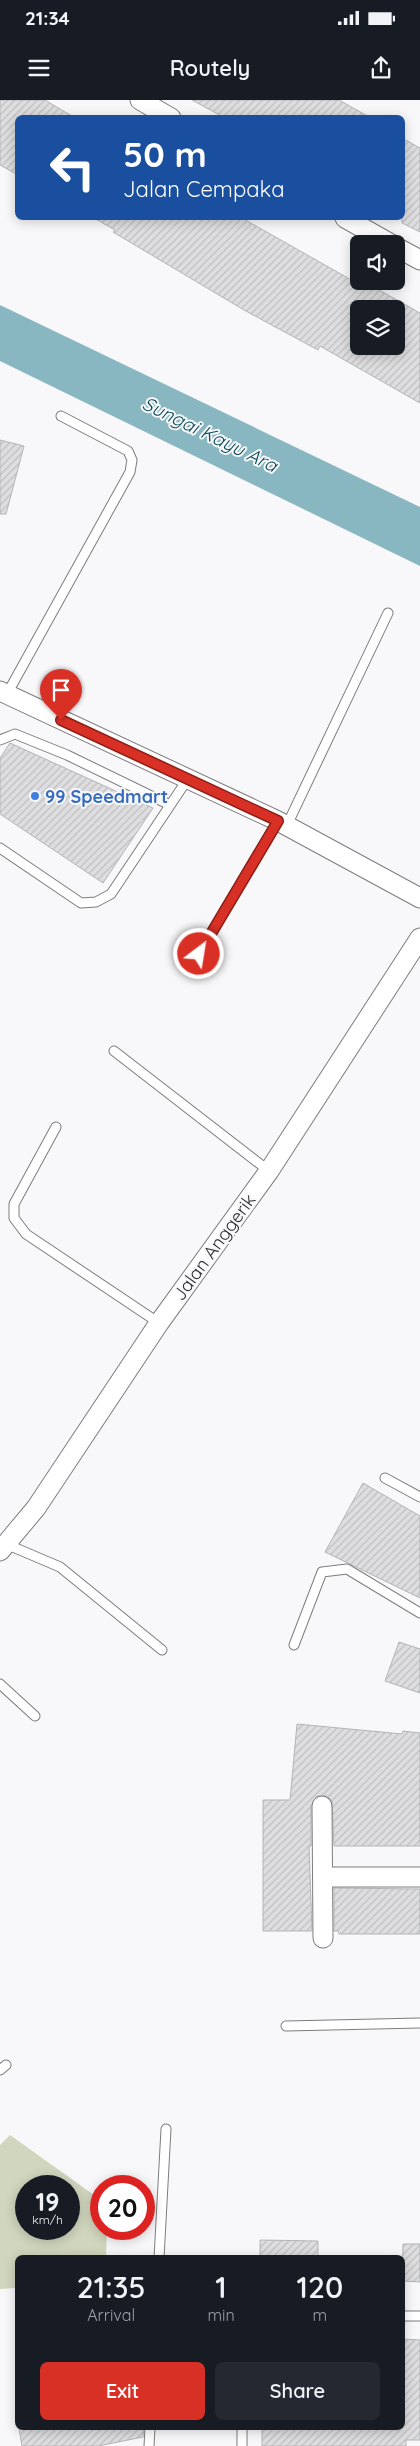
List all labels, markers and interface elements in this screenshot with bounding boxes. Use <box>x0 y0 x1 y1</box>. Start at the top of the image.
text: 21:34 <box>25 6 70 30</box>
icon: menu <box>25 54 53 82</box>
text: Routely <box>170 54 250 82</box>
icon: share <box>367 54 395 82</box>
text: 50 m <box>123 132 207 176</box>
icon: left <box>40 135 105 200</box>
text: Jalan Cempaka <box>123 175 285 203</box>
map controls <box>350 235 405 355</box>
button: sound <box>350 235 405 290</box>
button: layers <box>350 300 405 355</box>
water label: Sungai Kayu Ara <box>139 391 283 478</box>
pin <box>40 669 82 720</box>
icon: arrive <box>47 676 75 704</box>
place label: 99 Speedmart <box>45 785 168 808</box>
marker: 99 Speedmart <box>29 790 41 802</box>
position arrow <box>172 927 224 979</box>
street label: Jalan Anggerik <box>168 1189 260 1305</box>
speed limit sign: 20 <box>90 2175 155 2240</box>
text: 19 <box>36 2186 59 2217</box>
text: km/h <box>32 2212 63 2227</box>
text: 21:35 <box>77 2268 146 2306</box>
text: 1 <box>215 2268 227 2306</box>
text: 120 <box>297 2268 343 2306</box>
text: Arrival <box>87 2305 135 2325</box>
text: min <box>207 2305 235 2325</box>
text: m <box>313 2305 327 2325</box>
button: Exit <box>40 2362 205 2420</box>
button: Share <box>215 2362 380 2420</box>

